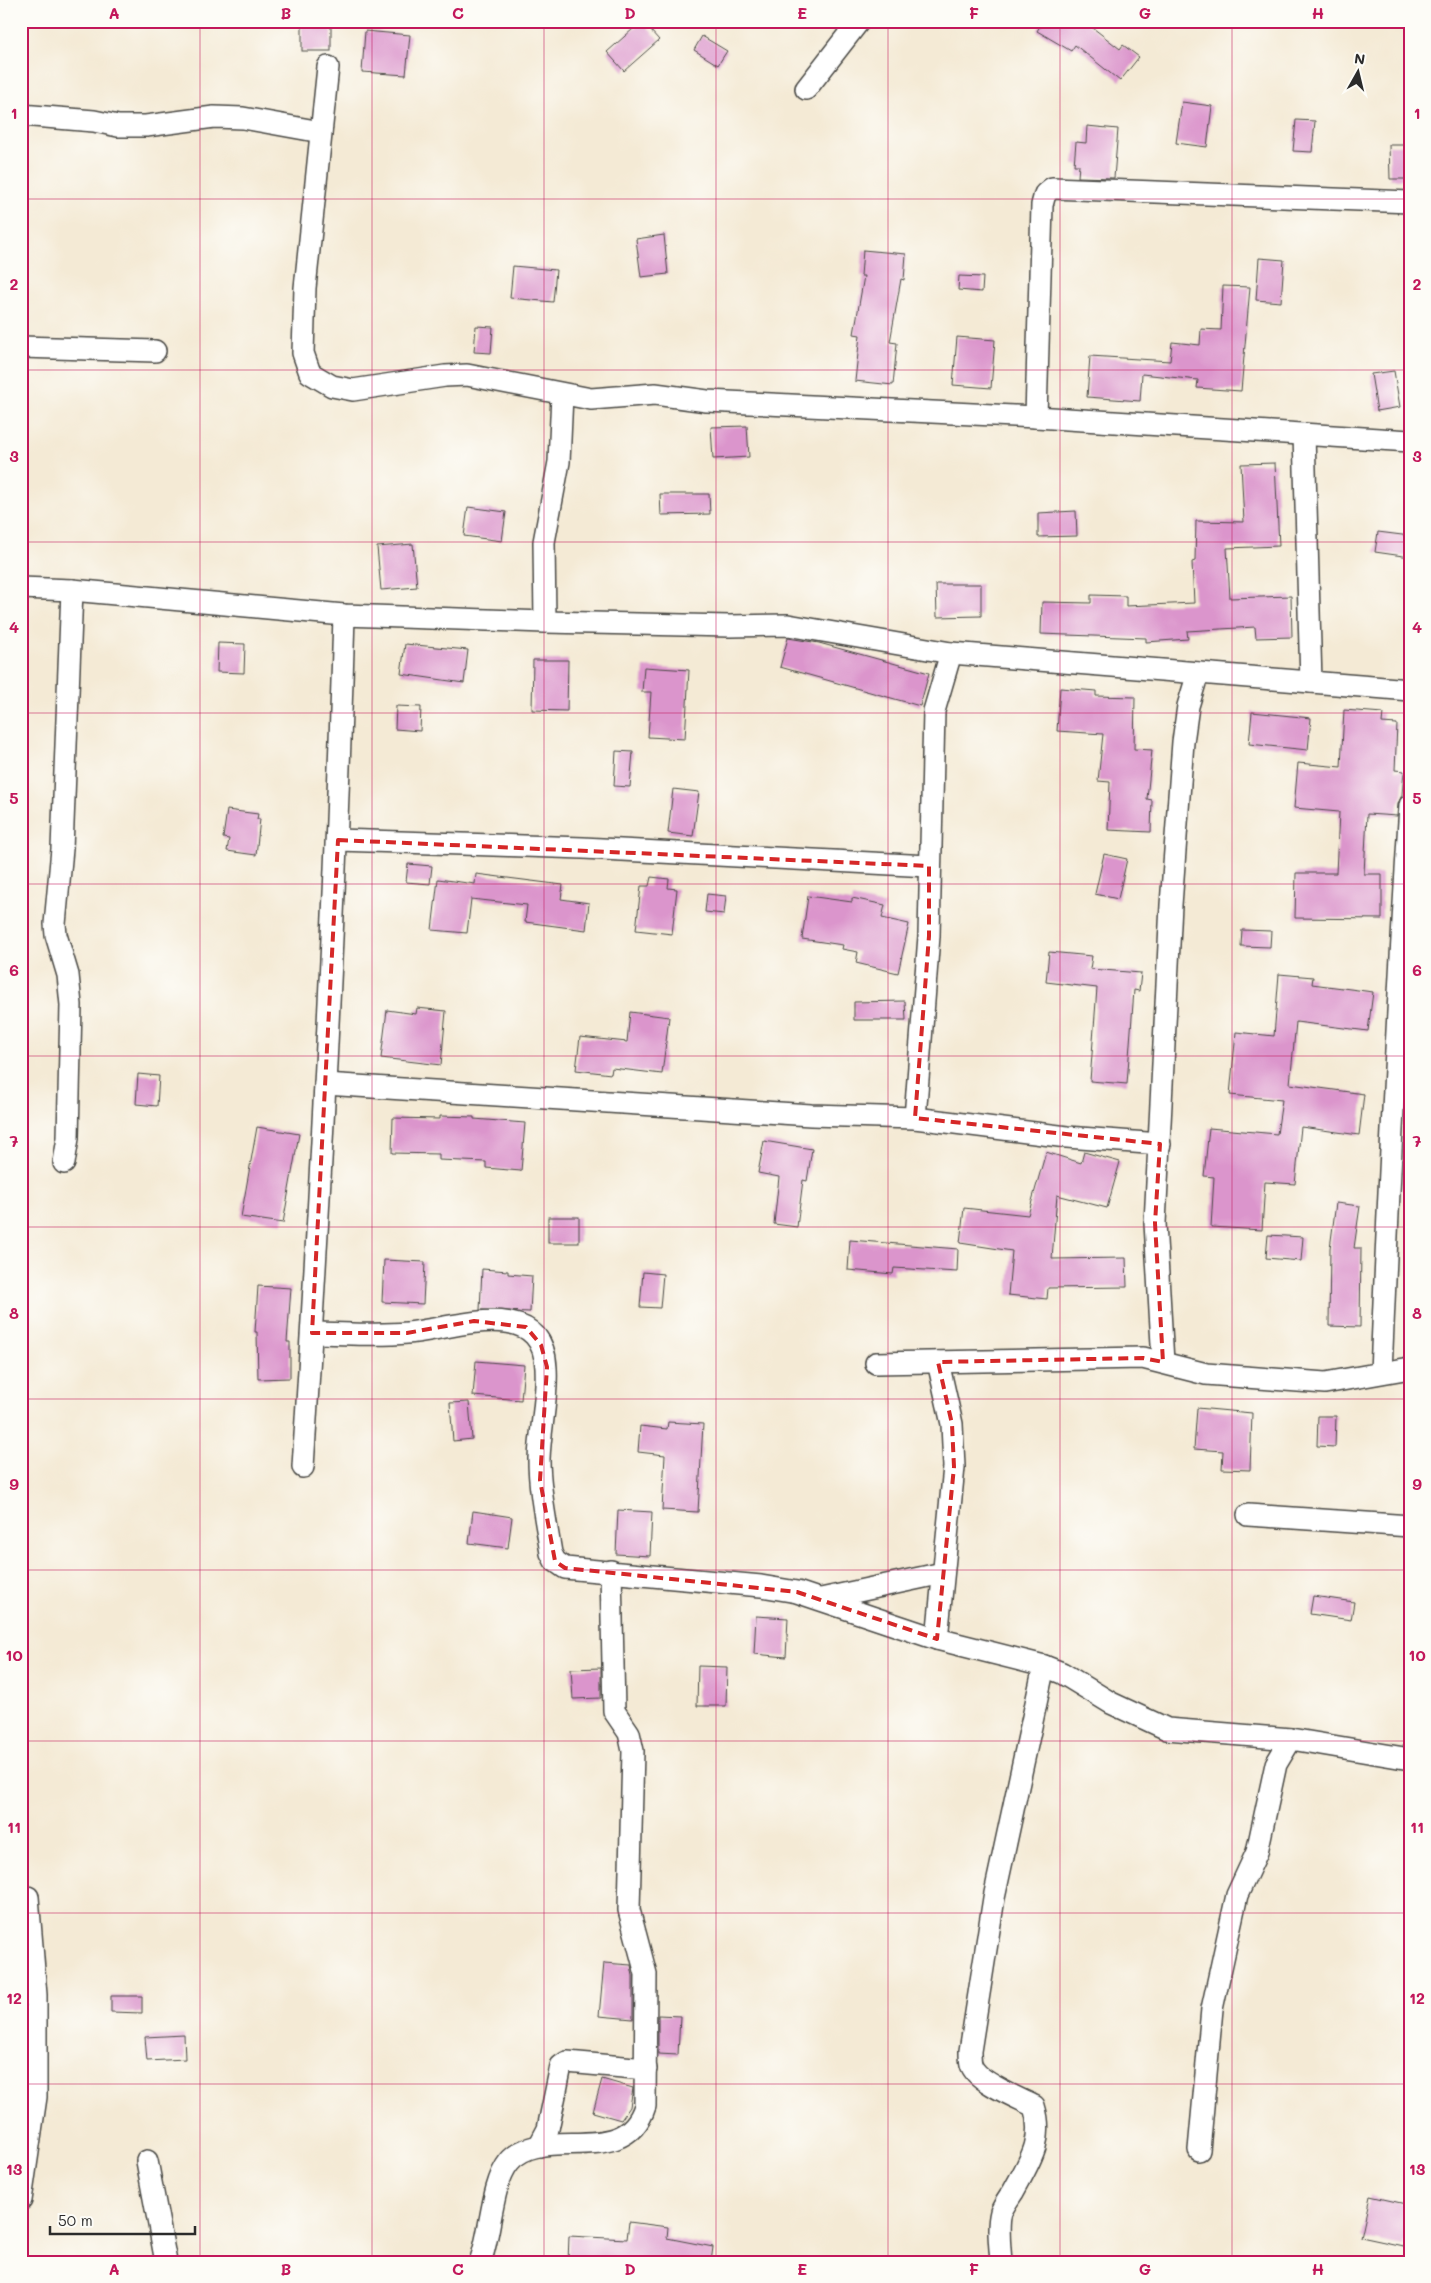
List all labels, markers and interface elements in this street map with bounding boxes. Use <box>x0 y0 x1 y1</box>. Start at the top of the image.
text: A <box>108 2 120 23</box>
text: B <box>281 2 291 23</box>
text: C <box>452 2 464 23</box>
text: D <box>624 2 636 23</box>
text: E <box>797 2 807 23</box>
text: F <box>969 2 979 23</box>
text: G <box>1139 2 1151 23</box>
text: H <box>1312 2 1324 23</box>
north arrow <box>1334 48 1384 98</box>
text: N <box>1353 48 1366 69</box>
text: 1 <box>10 102 18 123</box>
text: 1 <box>1413 102 1421 123</box>
text: 2 <box>10 273 19 294</box>
text: 2 <box>1413 273 1422 294</box>
text: 3 <box>9 445 19 466</box>
text: 3 <box>1412 445 1422 466</box>
text: 4 <box>9 616 19 637</box>
text: 4 <box>1412 616 1422 637</box>
text: 5 <box>9 787 19 808</box>
text: 5 <box>1412 787 1422 808</box>
text: 6 <box>9 959 19 980</box>
text: 6 <box>1412 959 1422 980</box>
text: 7 <box>10 1130 19 1151</box>
text: 7 <box>1413 1130 1422 1151</box>
text: 8 <box>9 1302 19 1323</box>
text: 8 <box>1412 1302 1422 1323</box>
text: 9 <box>9 1473 19 1494</box>
text: 9 <box>1412 1473 1422 1494</box>
text: 10 <box>5 1644 23 1665</box>
text: 10 <box>1408 1644 1426 1665</box>
text: 11 <box>7 1816 21 1837</box>
text: 11 <box>1410 1816 1424 1837</box>
text: 12 <box>6 1987 22 2008</box>
text: 12 <box>1409 1987 1425 2008</box>
text: 13 <box>6 2158 23 2179</box>
text: 13 <box>1409 2158 1426 2179</box>
scale bar <box>50 2203 195 2235</box>
text: 50 m <box>58 2210 93 2230</box>
text: A <box>108 2258 120 2279</box>
text: B <box>281 2258 291 2279</box>
text: C <box>452 2258 464 2279</box>
text: D <box>624 2258 636 2279</box>
text: E <box>797 2258 807 2279</box>
text: F <box>969 2258 979 2279</box>
text: G <box>1139 2258 1151 2279</box>
text: H <box>1312 2258 1324 2279</box>

